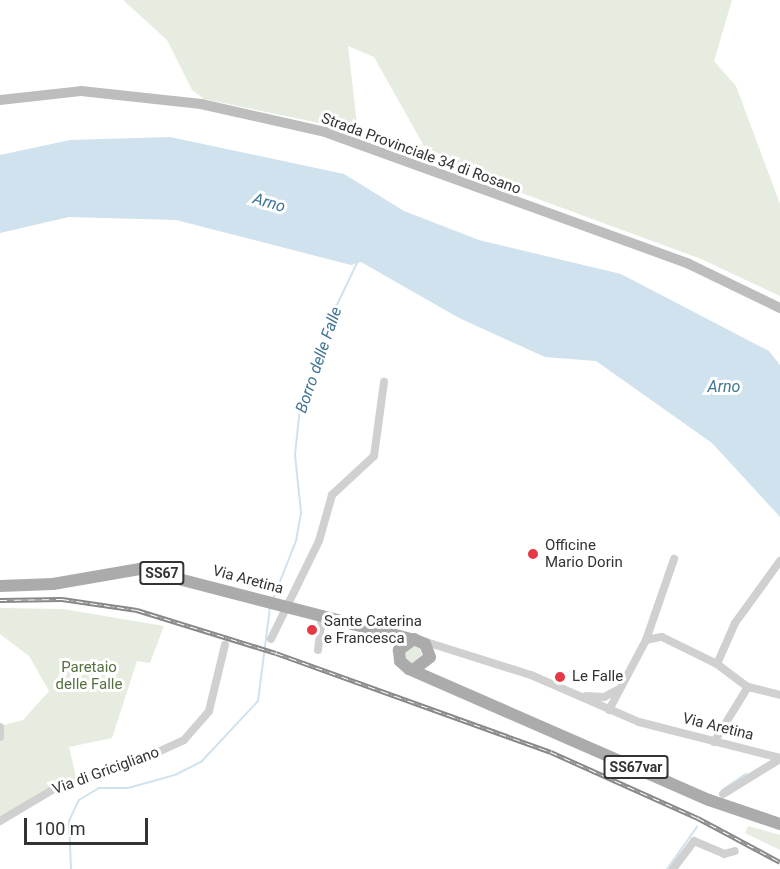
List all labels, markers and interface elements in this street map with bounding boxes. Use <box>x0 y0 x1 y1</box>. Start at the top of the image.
street label: Strada Provinciale 34 di Rosano <box>319 109 523 199</box>
water label: Arno <box>251 189 287 217</box>
water label: Borro delle Falle <box>292 304 346 416</box>
water label: Arno <box>708 377 740 397</box>
place label: Officine Mario Dorin <box>545 536 623 571</box>
marker: Officine Mario Dorin <box>526 547 540 561</box>
road number: SS67 <box>138 562 186 584</box>
street label: Via Aretina <box>211 562 285 598</box>
place label: Sante Caterina e Francesca <box>324 612 422 647</box>
marker: Sante Caterina e Francesca <box>305 623 319 637</box>
park label: Paretaio delle Falle <box>56 658 122 693</box>
place label: Le Falle <box>572 668 623 686</box>
marker: Le Falle <box>553 670 567 684</box>
street label: Via Aretina <box>681 709 755 745</box>
street label: Via di Gricigliano <box>50 743 162 799</box>
road number: SS67var <box>603 756 669 778</box>
scale bar <box>27 806 152 844</box>
text: 100 m <box>35 818 86 839</box>

